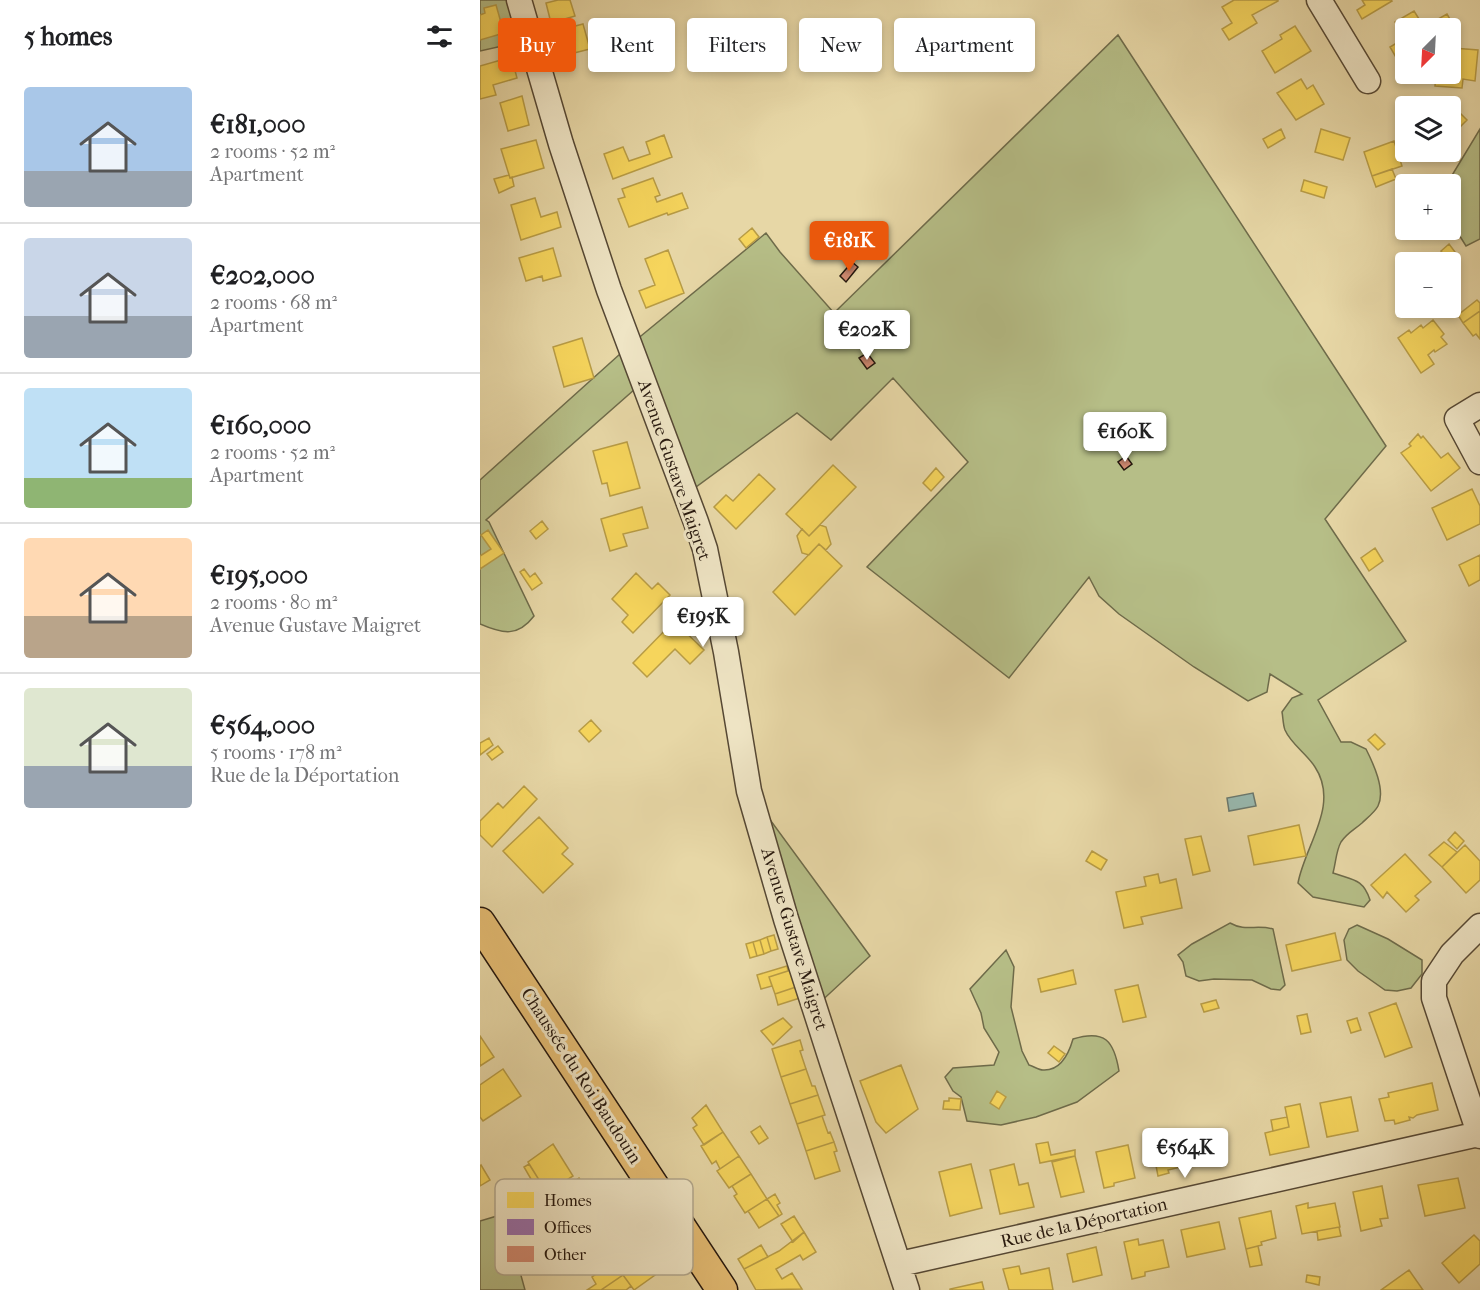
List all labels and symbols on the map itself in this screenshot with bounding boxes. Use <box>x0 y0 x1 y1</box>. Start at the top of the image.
north arrow <box>1395 18 1461 84</box>
pin: €181K <box>807 221 891 272</box>
pin: €202K <box>825 310 909 361</box>
street label: Avenue Gustave Maigret <box>633 376 715 564</box>
pin: €160K <box>1083 412 1167 463</box>
pin: €195K <box>661 597 745 648</box>
street label: Avenue Gustave Maigret <box>756 844 832 1033</box>
street label: Chaussée du Roi Baudouin <box>516 984 646 1168</box>
pin: €564K <box>1143 1128 1227 1179</box>
legend <box>495 1179 693 1275</box>
text: Homes <box>544 1191 592 1210</box>
street label: Rue de la Déportation <box>999 1193 1170 1252</box>
text: Offices <box>544 1218 592 1237</box>
text: Other <box>544 1245 586 1264</box>

